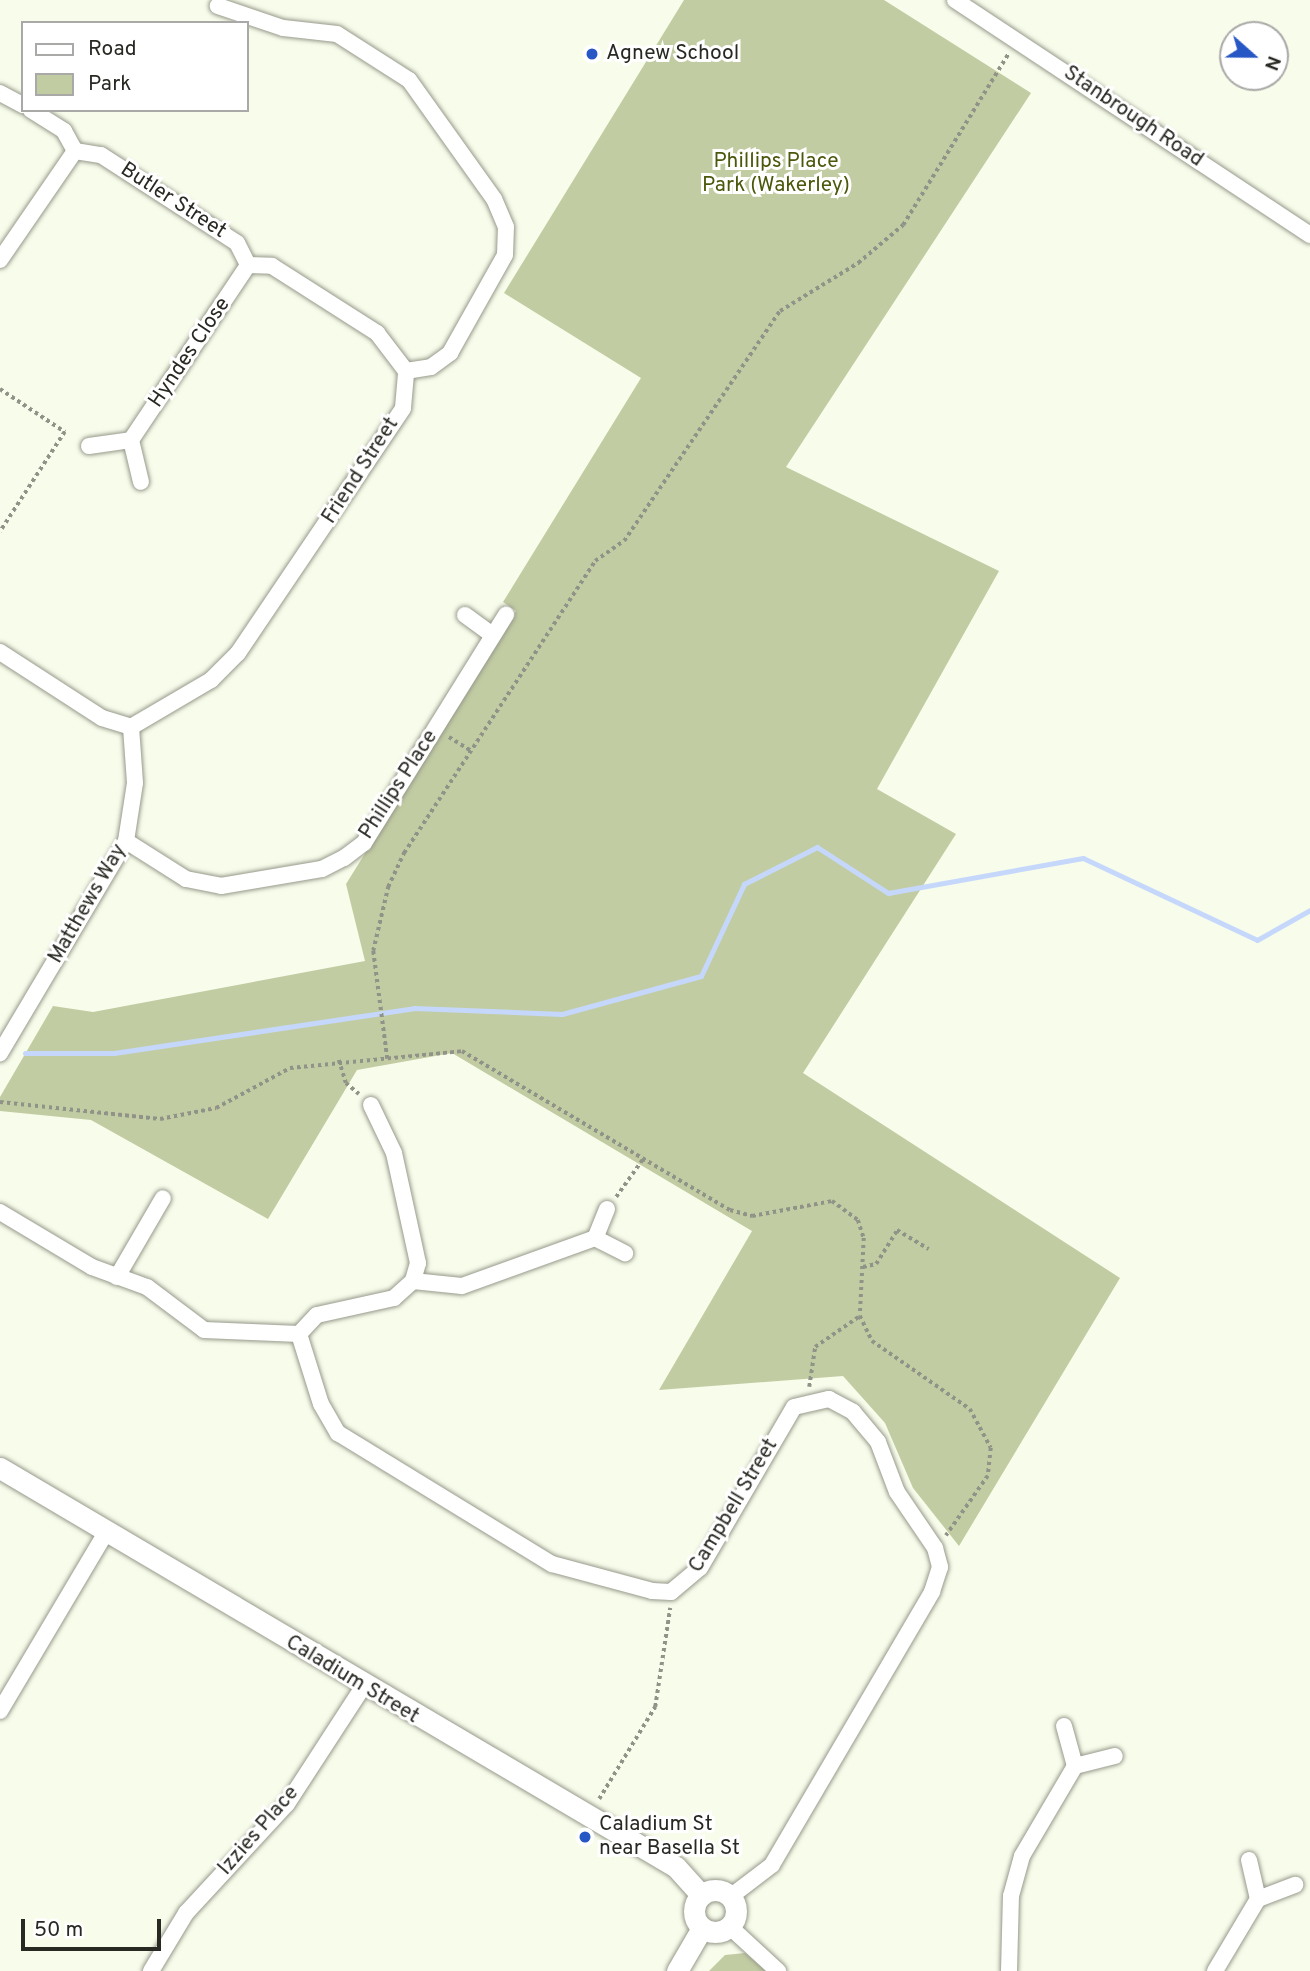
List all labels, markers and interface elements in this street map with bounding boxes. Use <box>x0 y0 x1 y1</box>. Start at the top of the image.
legend <box>21 21 248 112</box>
north arrow <box>1219 21 1289 91</box>
text: Road <box>88 36 137 63</box>
place label: Agnew School <box>606 41 739 67</box>
marker: Agnew School <box>584 46 600 62</box>
text: N <box>1258 52 1285 73</box>
street label: Stanbrough Road <box>1058 61 1208 173</box>
text: Park <box>88 71 131 98</box>
park label: Phillips Place Park (Wakerley) <box>702 149 850 199</box>
street label: Butler Street <box>115 157 231 245</box>
street label: Hyndes Close <box>144 293 236 413</box>
street label: Friend Street <box>317 413 405 529</box>
street label: Phillips Place <box>354 726 444 844</box>
street label: Matthews Way <box>44 840 132 968</box>
street label: Campbell Street <box>684 1434 784 1578</box>
street label: Caladium Street <box>281 1630 423 1730</box>
street label: Izzies Place <box>213 1781 305 1881</box>
place label: Caladium St near Basella St <box>599 1812 740 1862</box>
marker: Caladium St near Basella St <box>577 1829 593 1845</box>
scale bar <box>24 1904 164 1948</box>
text: 50 m <box>34 1917 83 1944</box>

